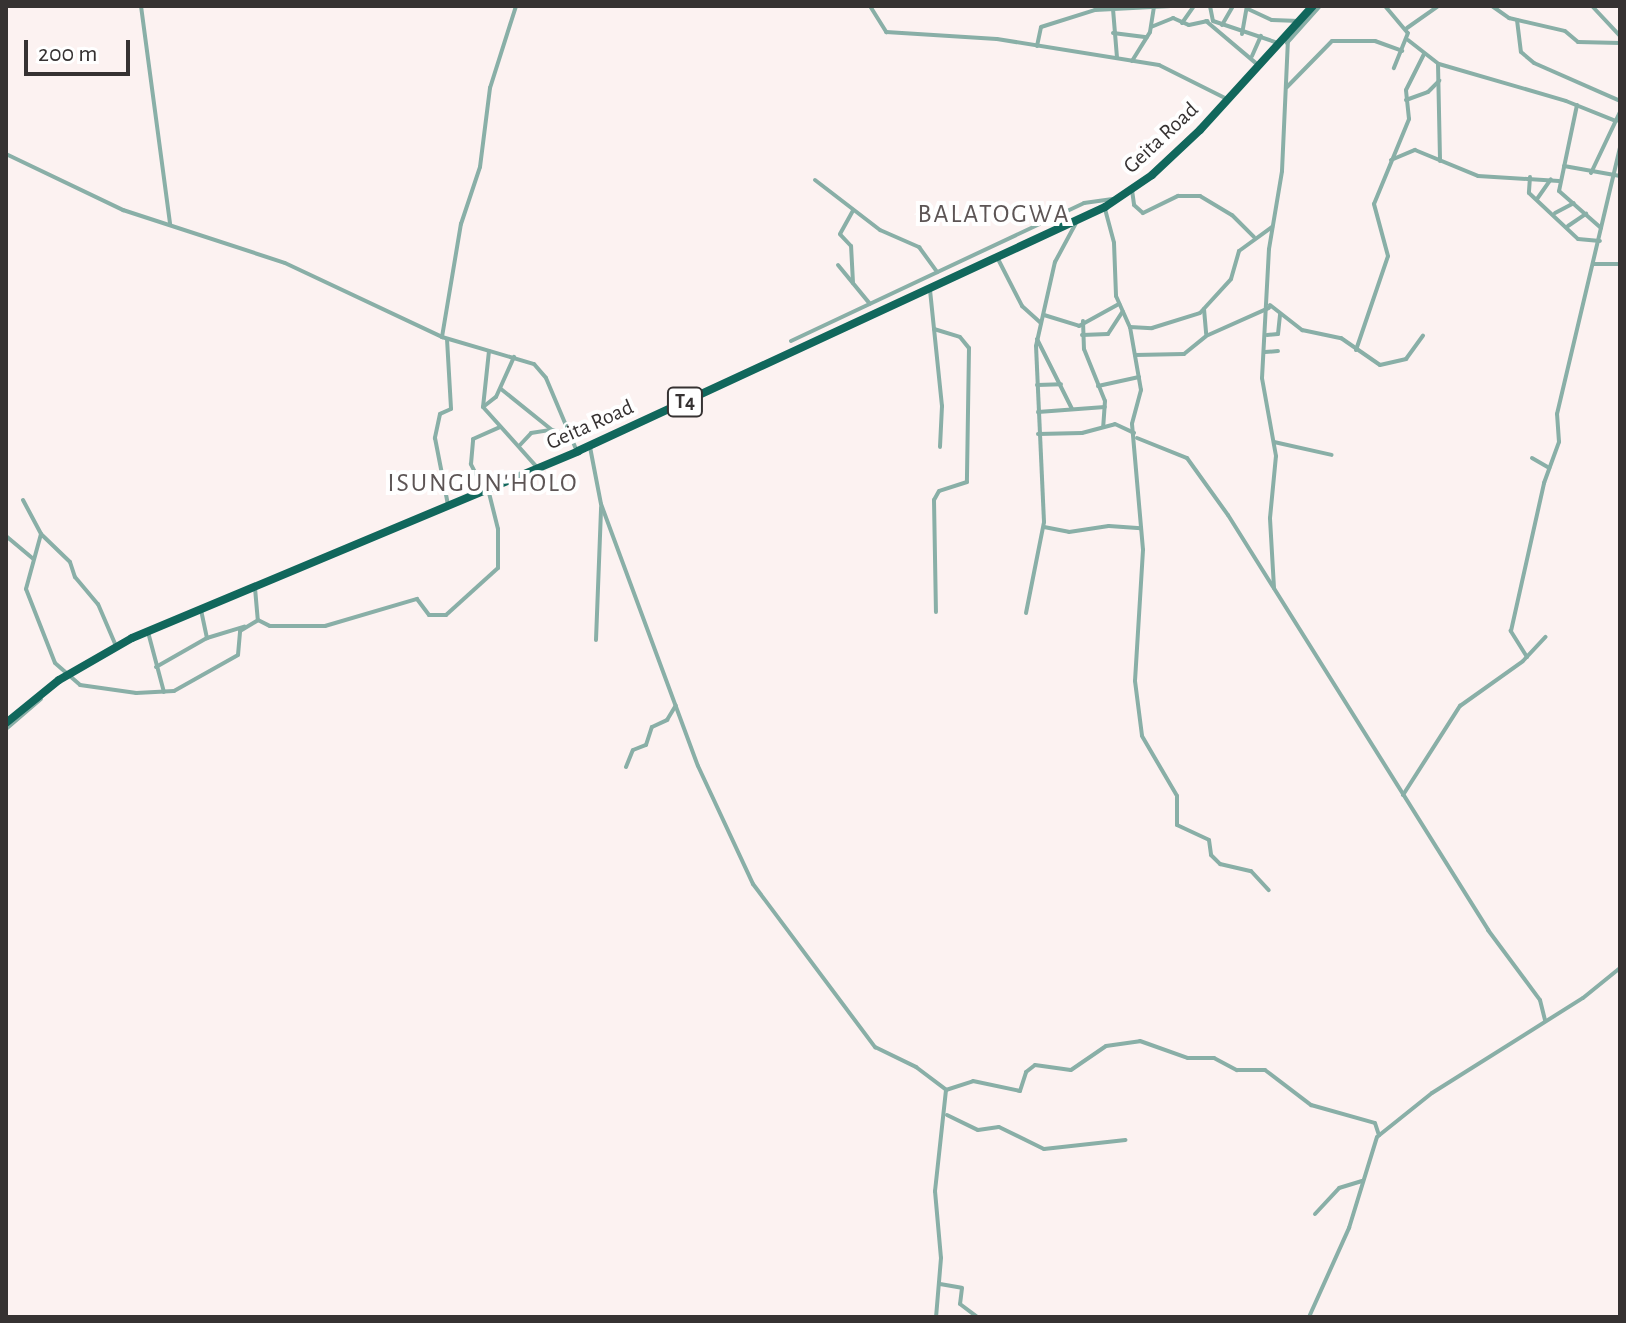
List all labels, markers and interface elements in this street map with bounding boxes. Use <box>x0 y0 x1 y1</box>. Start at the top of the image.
scale bar <box>28 24 134 74</box>
text: 200 m <box>38 42 97 66</box>
street label: Geita Road <box>1118 97 1204 179</box>
district label: BALATOGWA <box>918 199 1070 231</box>
road number: T4 <box>665 386 705 418</box>
street label: Geita Road <box>542 394 638 456</box>
district label: ISUNGUN'HOLO <box>387 468 579 500</box>

